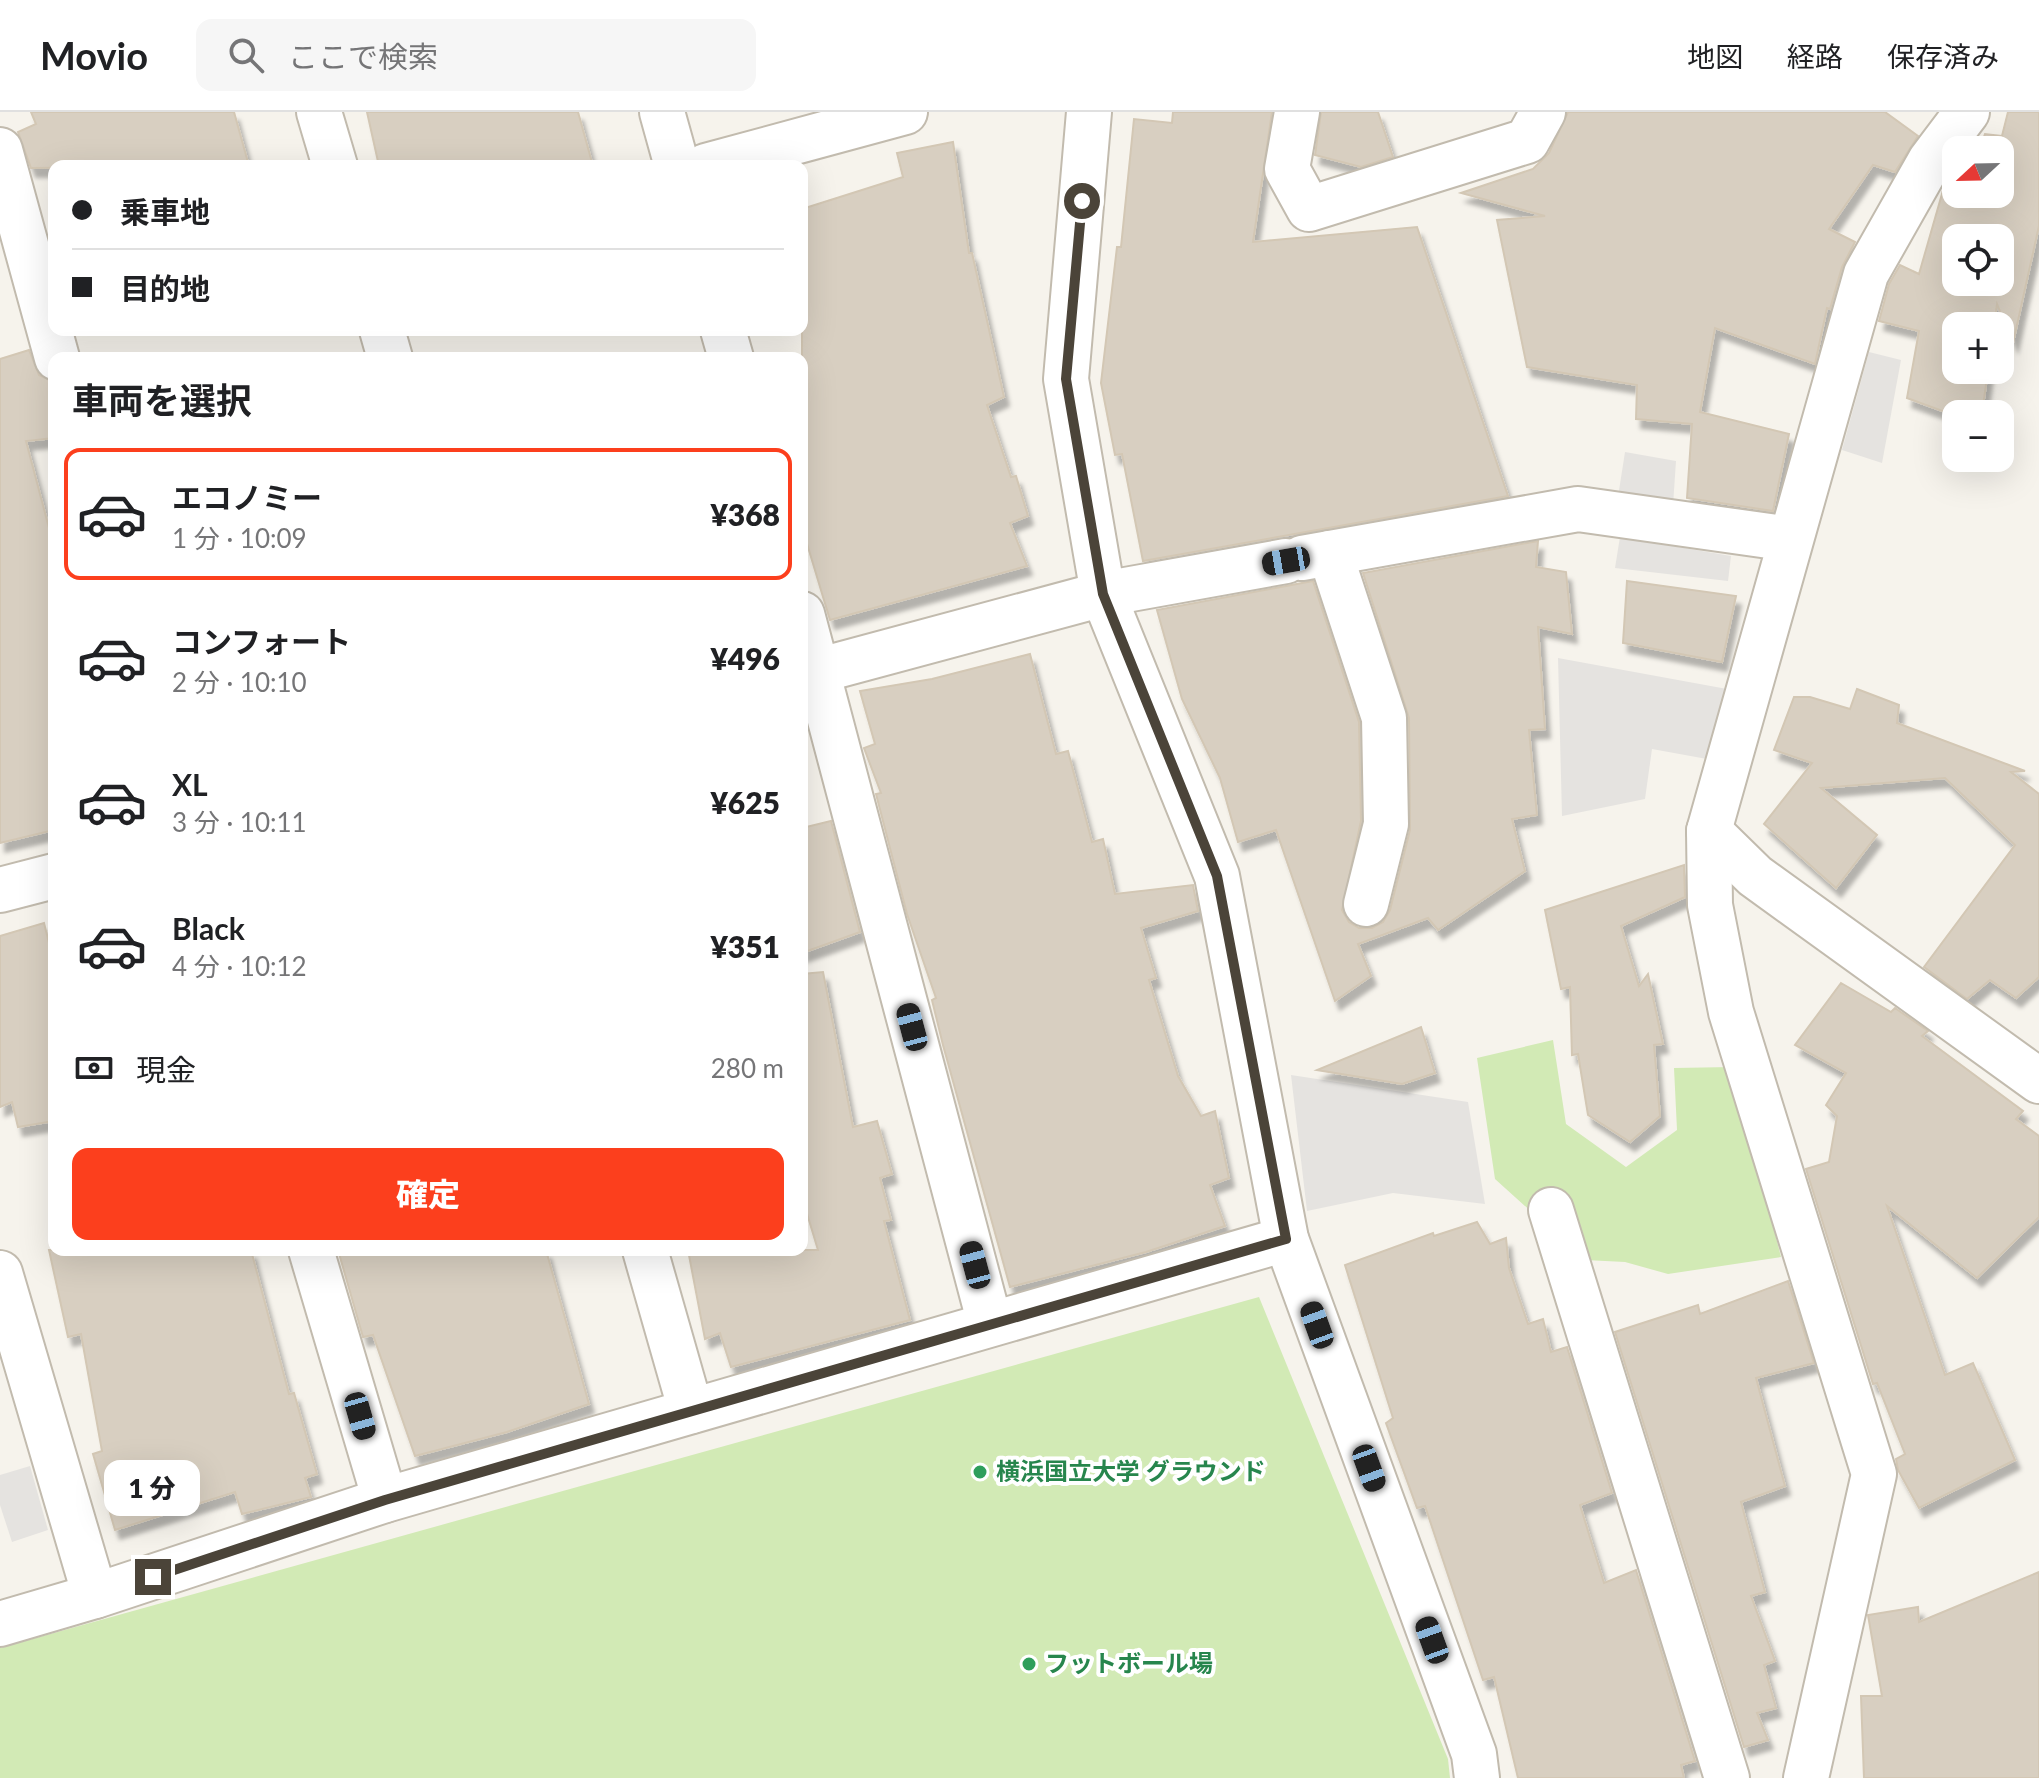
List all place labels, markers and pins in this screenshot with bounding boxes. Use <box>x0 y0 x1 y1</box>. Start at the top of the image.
place label: 横浜国立大学 グラウンド <box>996 1456 1266 1485</box>
marker: 横浜国立大学 グラウンド <box>971 1463 989 1481</box>
place label: フットボール場 <box>1045 1648 1213 1677</box>
marker: フットボール場 <box>1020 1655 1038 1673</box>

